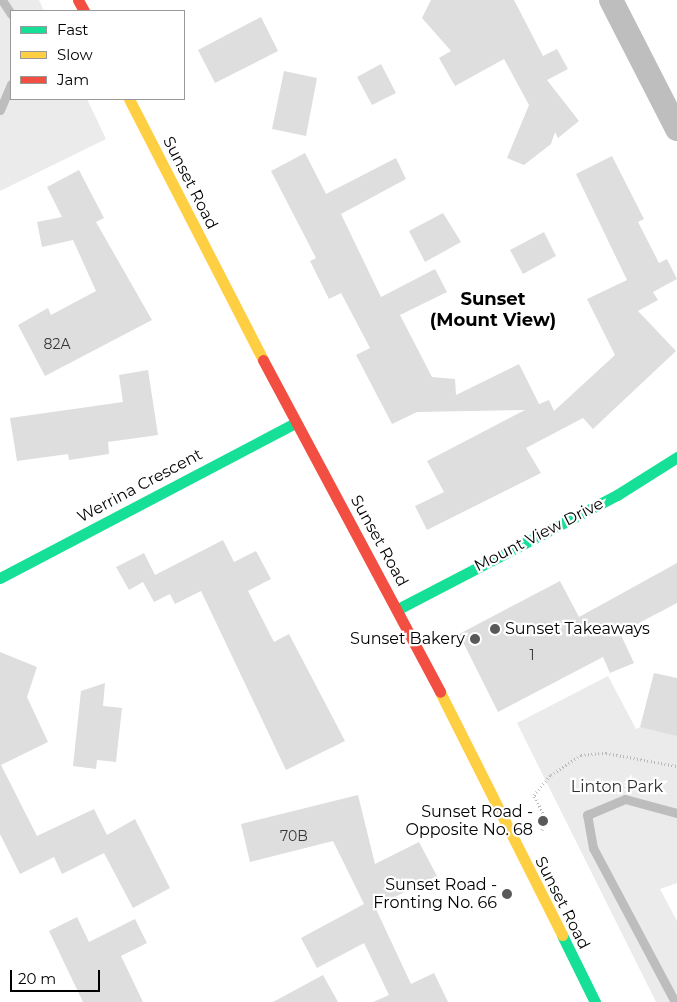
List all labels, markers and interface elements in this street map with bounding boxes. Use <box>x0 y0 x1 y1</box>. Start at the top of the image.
legend <box>10 10 185 100</box>
text: Fast <box>57 20 88 39</box>
text: Slow <box>57 45 93 64</box>
text: Jam <box>57 70 89 89</box>
street label: Sunset Road <box>158 133 222 233</box>
district label: Sunset (Mount View) <box>430 289 556 332</box>
house number: 82A <box>44 336 70 352</box>
street label: Werrina Crescent <box>74 445 206 527</box>
street label: Sunset Road <box>346 492 412 590</box>
street label: Mount View Drive <box>471 494 607 576</box>
place label: Sunset Takeaways <box>505 619 650 639</box>
marker: Sunset Takeaways <box>489 623 501 635</box>
place label: Sunset Bakery <box>350 629 465 649</box>
marker: Sunset Bakery <box>469 633 481 645</box>
house number: 1 <box>529 647 535 663</box>
park label: Linton Park <box>571 777 663 797</box>
place label: Sunset Road - Opposite No. 68 <box>405 802 533 840</box>
marker: Sunset Road - Opposite No. 68 <box>537 815 549 827</box>
house number: 70B <box>280 828 308 844</box>
street label: Sunset Road <box>530 853 594 953</box>
place label: Sunset Road - Fronting No. 66 <box>373 875 497 913</box>
marker: Sunset Road - Fronting No. 66 <box>501 888 513 900</box>
scale bar <box>12 960 102 992</box>
text: 20 m <box>18 969 56 988</box>

